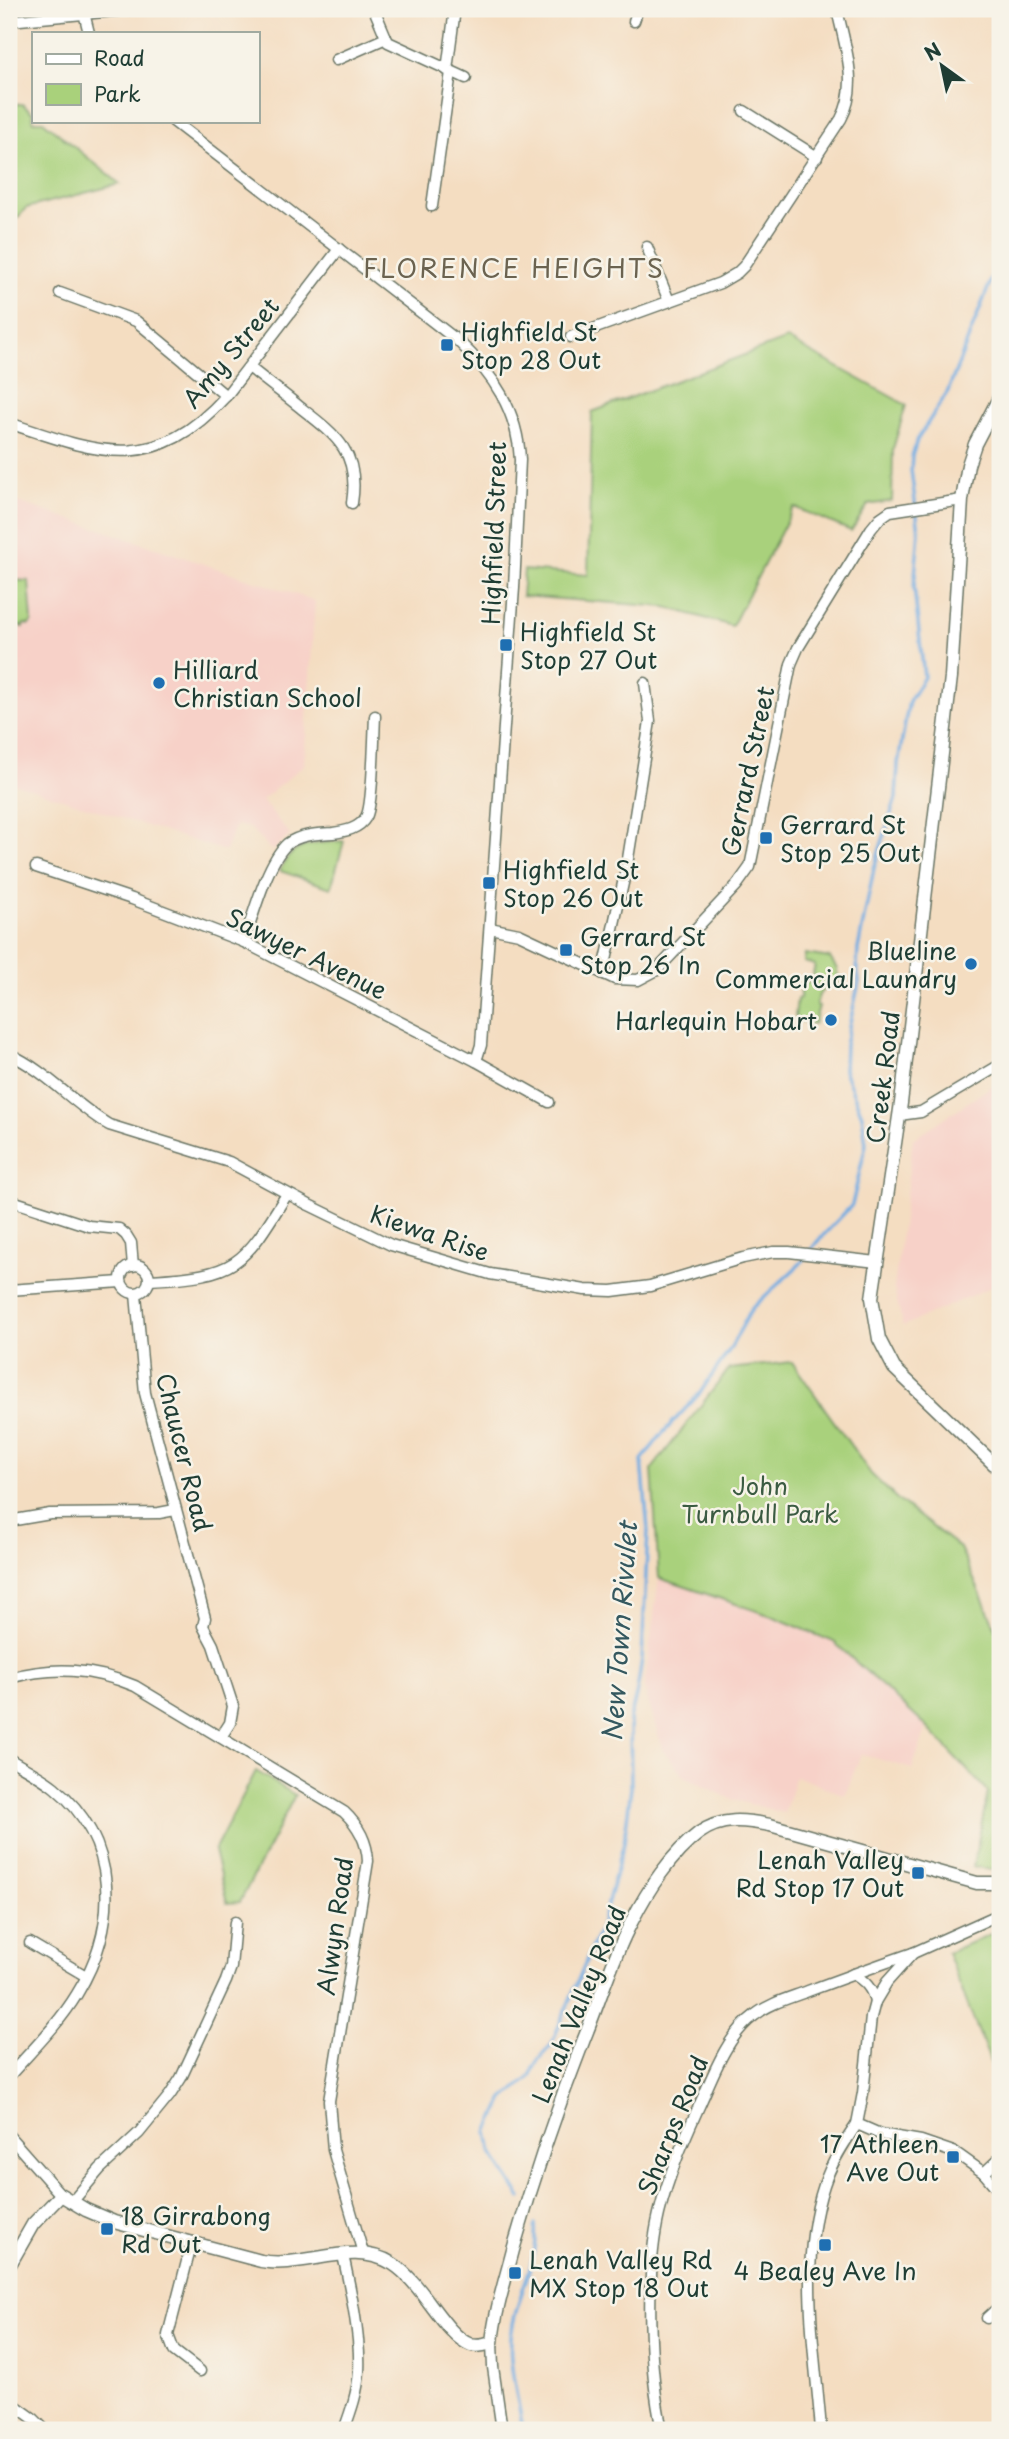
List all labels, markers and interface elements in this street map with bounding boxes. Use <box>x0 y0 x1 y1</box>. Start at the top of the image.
legend <box>32 32 259 122</box>
north arrow <box>908 32 978 102</box>
text: N <box>918 35 946 67</box>
text: Road <box>94 41 145 73</box>
text: Park <box>94 77 141 109</box>
district label: FLORENCE HEIGHTS <box>363 248 665 287</box>
street label: Amy Street <box>173 289 287 415</box>
place label: Highfield St Stop 28 Out <box>461 313 601 377</box>
marker: Highfield St Stop 28 Out <box>439 337 455 353</box>
street label: Highfield Street <box>472 441 514 625</box>
place label: Highfield St Stop 27 Out <box>520 613 657 677</box>
marker: Highfield St Stop 27 Out <box>498 637 514 653</box>
place label: Hilliard Christian School <box>173 651 362 715</box>
marker: Hilliard Christian School <box>151 675 167 691</box>
street label: Gerrard Street <box>711 682 783 859</box>
place label: Gerrard St Stop 25 Out <box>780 806 921 870</box>
marker: Gerrard St Stop 25 Out <box>758 830 774 846</box>
place label: Highfield St Stop 26 Out <box>503 851 643 915</box>
marker: Highfield St Stop 26 Out <box>481 875 497 891</box>
street label: Sawyer Avenue <box>220 898 394 1008</box>
place label: Gerrard St Stop 26 In <box>580 918 706 982</box>
place label: Blueline Commercial Laundry <box>715 932 957 996</box>
marker: Gerrard St Stop 26 In <box>558 942 574 958</box>
marker: Blueline Commercial Laundry <box>963 956 979 972</box>
place label: Harlequin Hobart <box>615 1002 817 1038</box>
street label: Creek Road <box>856 1009 908 1145</box>
marker: Harlequin Hobart <box>823 1012 839 1028</box>
street label: Kiewa Rise <box>366 1195 494 1269</box>
street label: Chaucer Road <box>148 1369 222 1535</box>
park label: John Turnbull Park <box>681 1467 839 1531</box>
water label: New Town Rivulet <box>592 1518 646 1743</box>
place label: Lenah Valley Rd Stop 17 Out <box>736 1841 904 1905</box>
street label: Alwyn Road <box>307 1855 361 1997</box>
marker: Lenah Valley Rd Stop 17 Out <box>910 1865 926 1881</box>
street label: Lenah Valley Road <box>522 1900 634 2108</box>
street label: Sharps Road <box>628 2050 716 2200</box>
place label: 17 Athleen Ave Out <box>820 2125 939 2189</box>
marker: 17 Athleen Ave Out <box>945 2149 961 2165</box>
place label: 18 Girrabong Rd Out <box>121 2197 271 2261</box>
marker: 18 Girrabong Rd Out <box>99 2221 115 2237</box>
marker: 4 Bealey Ave In <box>817 2237 833 2253</box>
place label: Lenah Valley Rd MX Stop 18 Out <box>529 2241 713 2305</box>
place label: 4 Bealey Ave In <box>734 2252 917 2288</box>
marker: Lenah Valley Rd MX Stop 18 Out <box>507 2265 523 2281</box>

